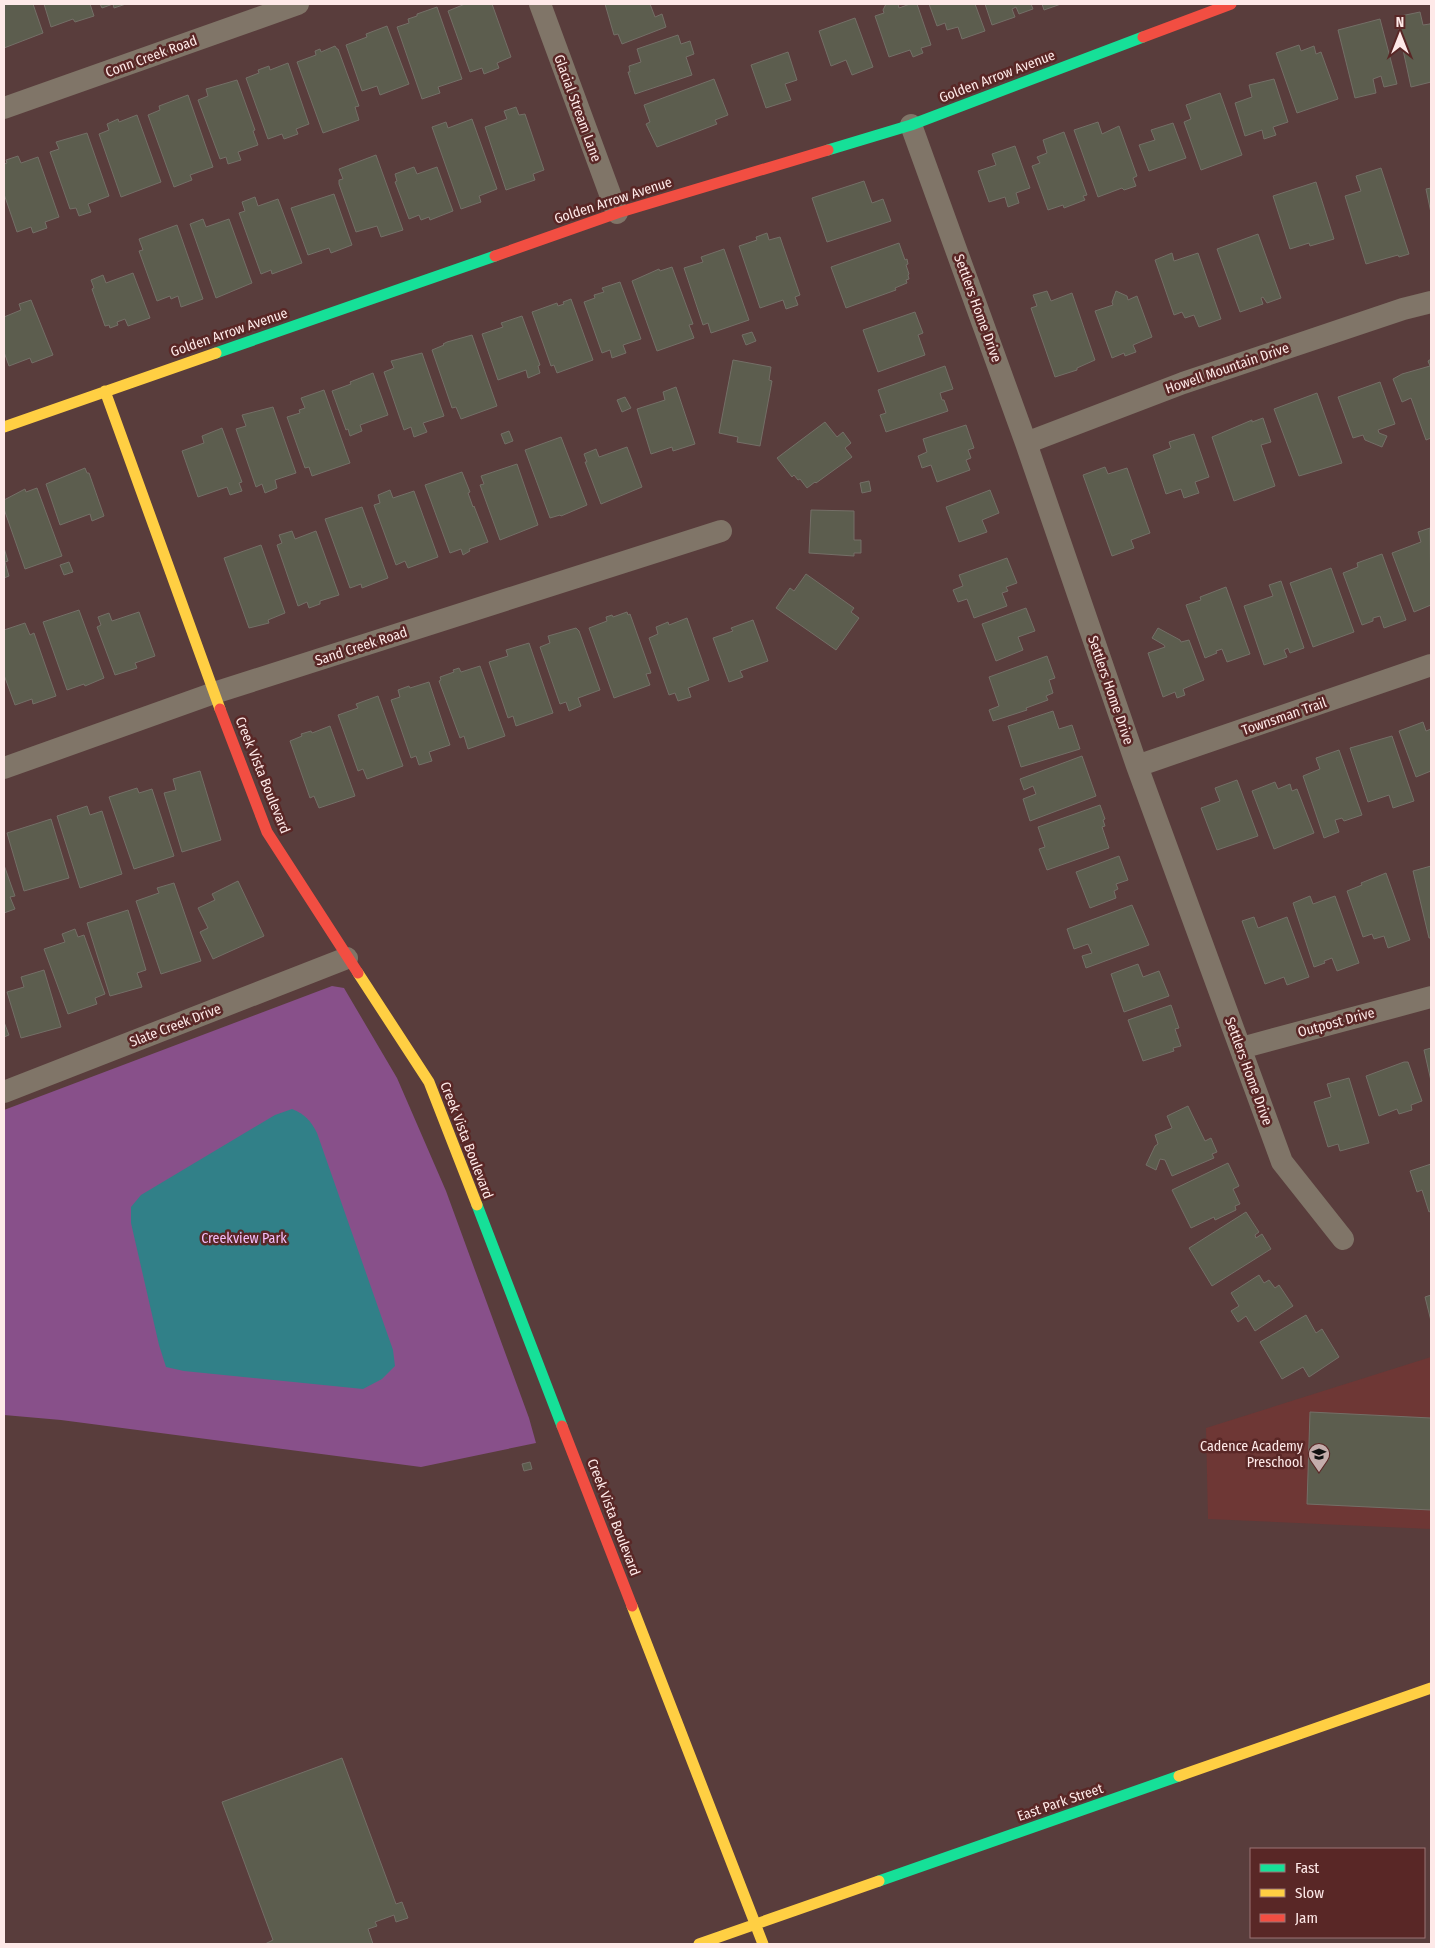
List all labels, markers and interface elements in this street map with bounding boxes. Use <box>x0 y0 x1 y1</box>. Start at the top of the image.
north arrow <box>1375 10 1425 60</box>
text: N <box>1396 14 1404 31</box>
street label: Conn Creek Road <box>103 32 199 81</box>
street label: Golden Arrow Avenue <box>937 47 1058 106</box>
street label: Glacial Stream Lane <box>550 52 605 164</box>
street label: Golden Arrow Avenue <box>552 173 674 228</box>
street label: Settlers Home Drive <box>950 252 1005 365</box>
street label: Golden Arrow Avenue <box>168 304 290 360</box>
street label: Howell Mountain Drive <box>1163 339 1291 398</box>
street label: Sand Creek Road <box>313 624 409 669</box>
street label: Settlers Home Drive <box>1084 634 1137 747</box>
street label: Townsman Trail <box>1240 694 1329 739</box>
street label: Creek Vista Boulevard <box>231 715 294 836</box>
street label: Slate Creek Drive <box>127 1000 223 1051</box>
street label: Outpost Drive <box>1296 1004 1377 1041</box>
street label: Settlers Home Drive <box>1221 1015 1276 1128</box>
street label: Creek Vista Boulevard <box>436 1079 497 1201</box>
park label: Creekview Park <box>201 1230 287 1247</box>
place label: Cadence Academy Preschool <box>1200 1438 1304 1471</box>
school or university icon: Cadence Academy Preschool <box>1307 1442 1331 1473</box>
street label: Creek Vista Boulevard <box>583 1456 644 1578</box>
street label: East Park Street <box>1015 1780 1106 1825</box>
legend <box>1250 1848 1425 1938</box>
text: Fast <box>1295 1859 1319 1877</box>
text: Slow <box>1295 1884 1324 1902</box>
text: Jam <box>1295 1909 1318 1927</box>

